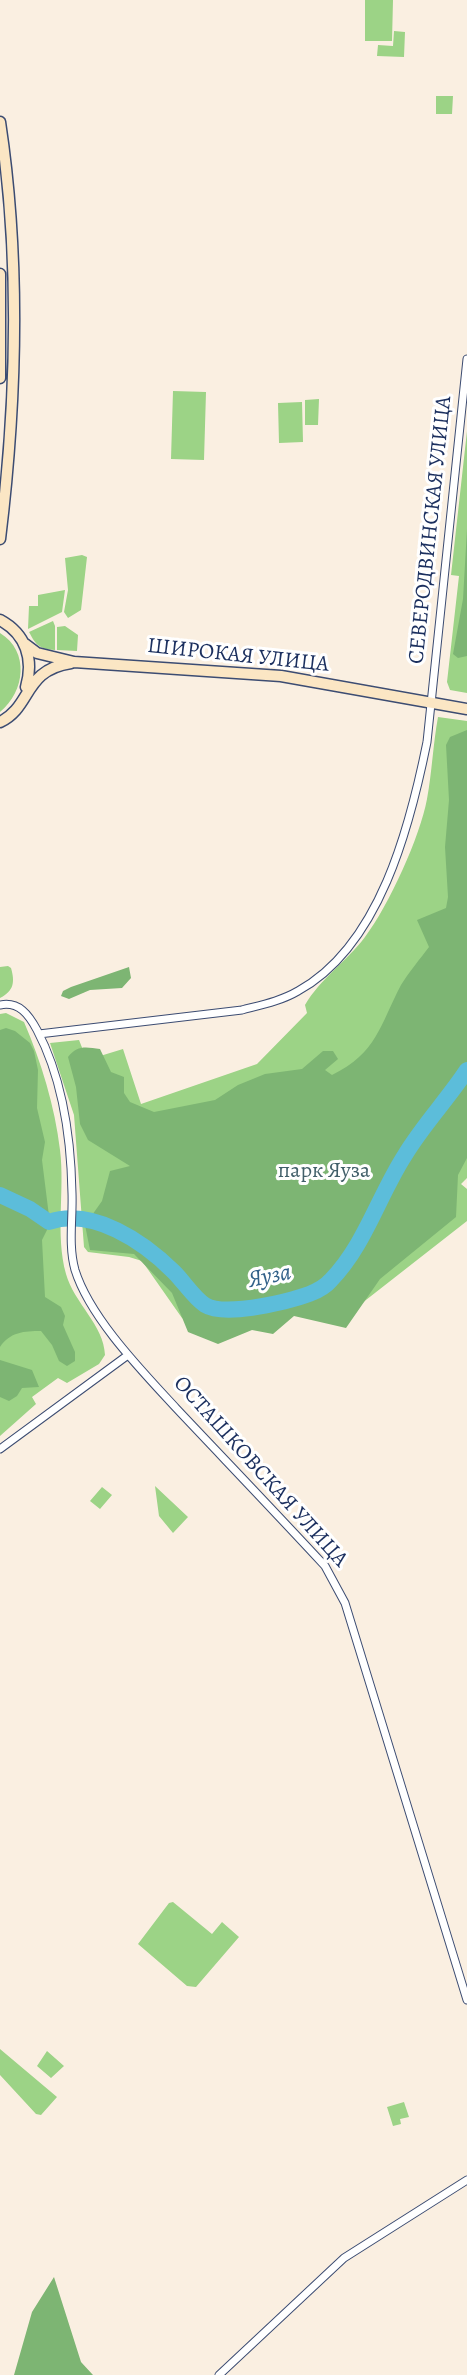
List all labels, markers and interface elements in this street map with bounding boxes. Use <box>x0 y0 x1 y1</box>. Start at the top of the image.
street label: СЕВЕРОДВИНСКАЯ УЛИЦА <box>404 395 458 665</box>
street label: ШИРОКАЯ УЛИЦА <box>146 633 330 679</box>
park label: парк Яуза <box>278 1159 370 1185</box>
water label: Яуза <box>246 1259 294 1295</box>
street label: ОСТАШКОВСКАЯ УЛИЦА <box>167 1371 353 1573</box>

